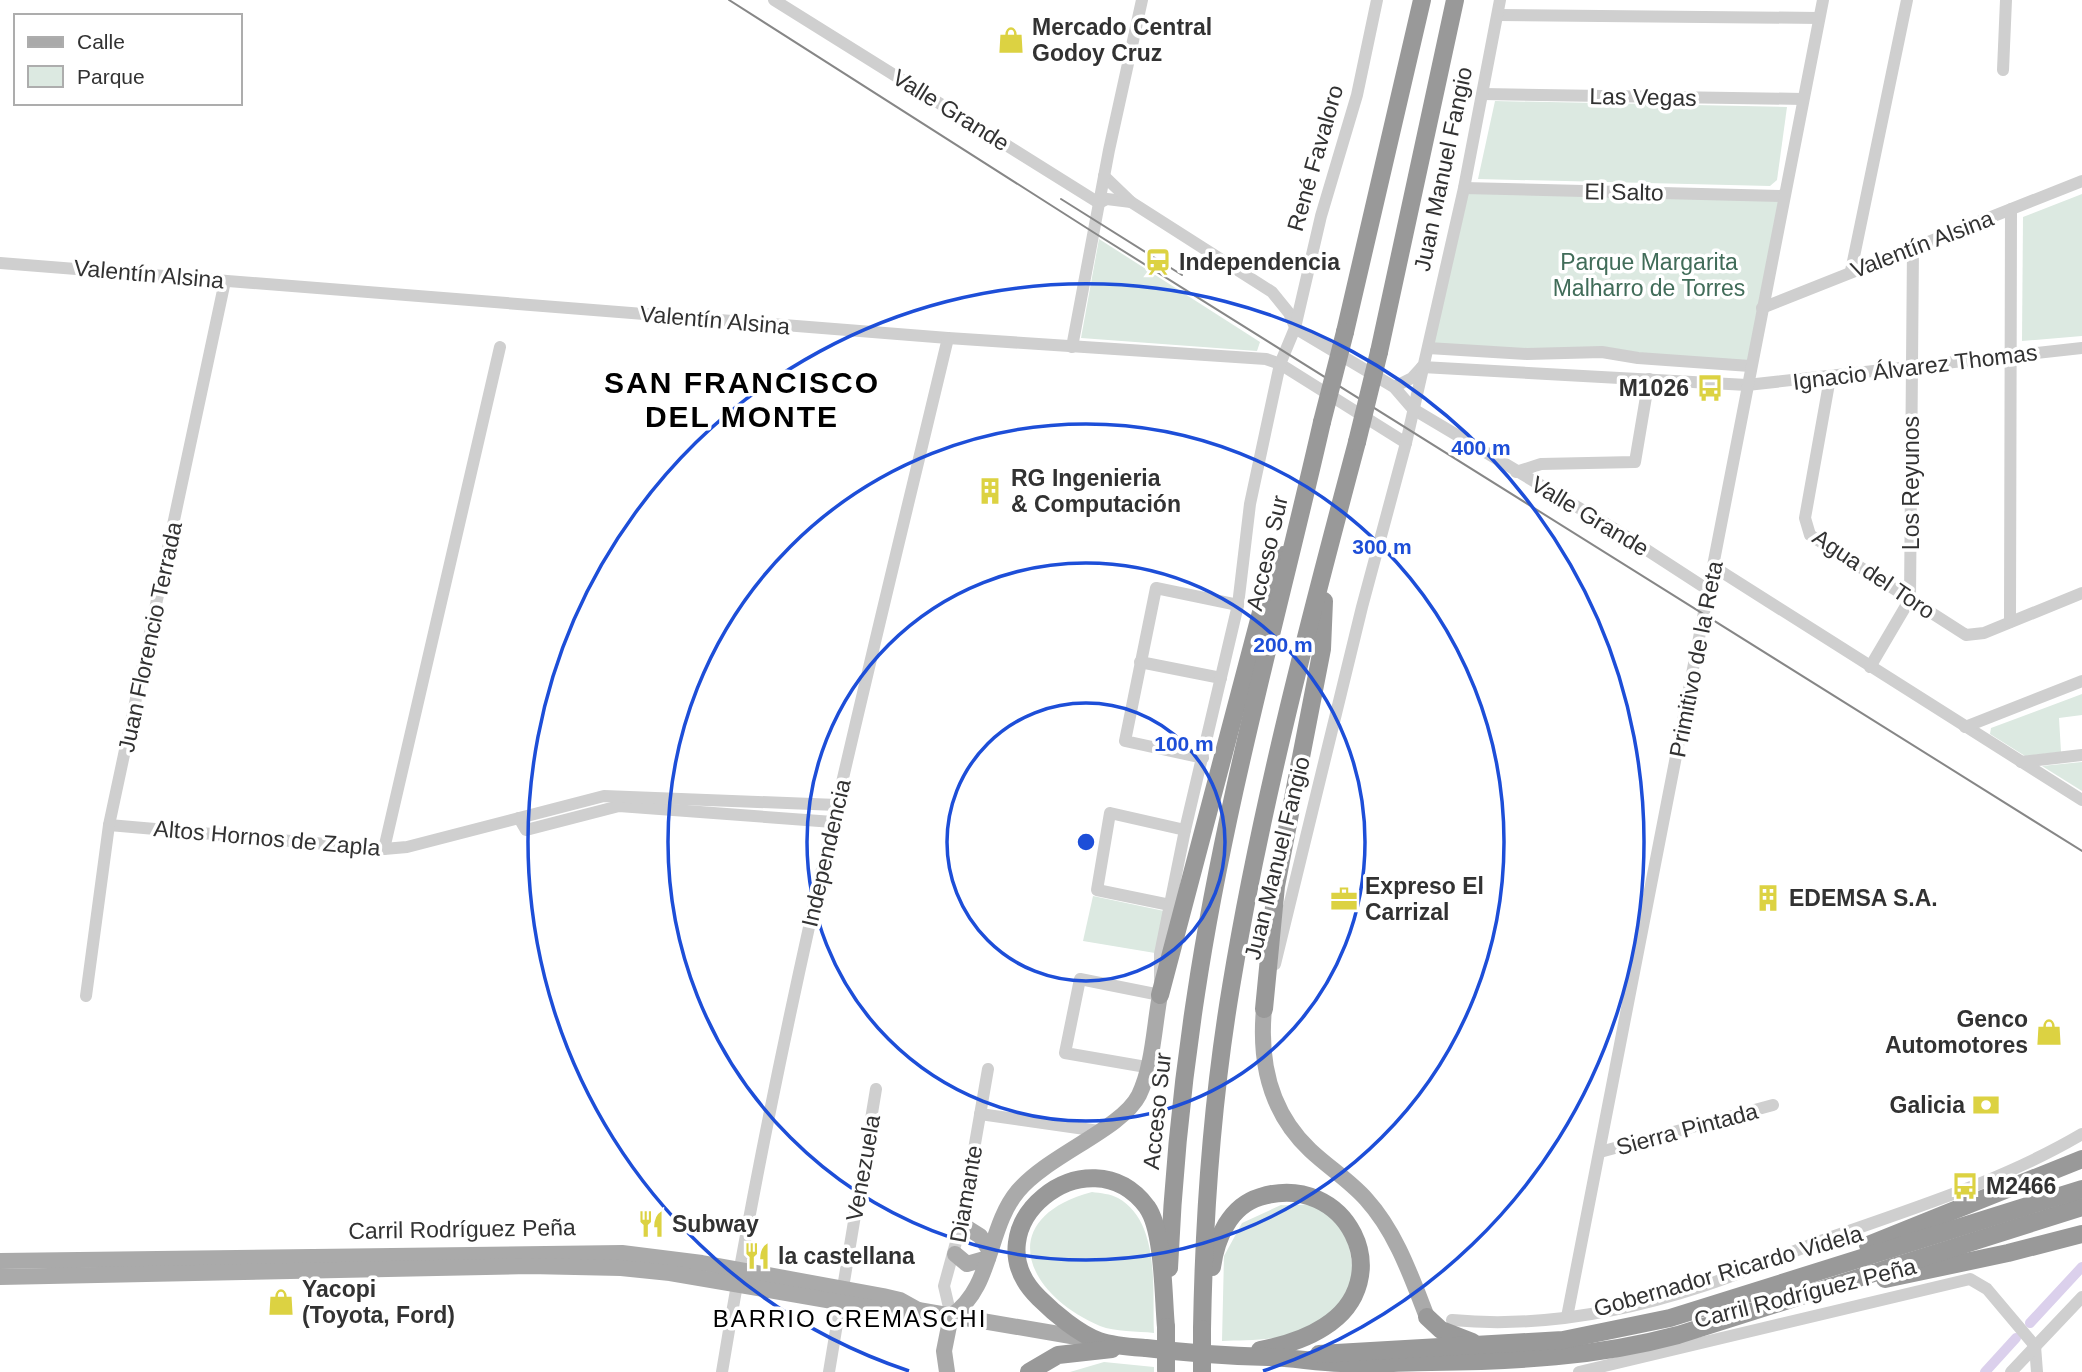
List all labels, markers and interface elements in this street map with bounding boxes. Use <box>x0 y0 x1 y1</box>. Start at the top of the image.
legend <box>14 14 242 105</box>
place label: Mercado Central Godoy Cruz <box>1032 14 1212 66</box>
shop icon: Mercado Central Godoy Cruz <box>996 25 1026 55</box>
text: Calle <box>77 30 125 53</box>
street label: Valle Grande <box>888 64 1014 156</box>
street label: Juan Manuel Fangio <box>1409 64 1477 274</box>
text: Parque <box>77 65 145 88</box>
street label: René Favaloro <box>1282 82 1348 234</box>
street label: Las Vegas <box>1589 83 1697 111</box>
street label: El Salto <box>1584 178 1664 206</box>
street label: Valentín Alsina <box>1847 205 1997 283</box>
station icon: Independencia <box>1143 247 1173 277</box>
place label: Independencia <box>1179 249 1340 275</box>
park label: Parque Margarita Malharro de Torres <box>1553 249 1745 301</box>
street label: Valentín Alsina <box>73 254 225 294</box>
street label: Valentín Alsina <box>639 300 791 340</box>
street label: Ignacio Álvarez Thomas <box>1791 339 2039 395</box>
district label: SAN FRANCISCO DEL MONTE <box>604 366 880 433</box>
bus stop icon: M1026 <box>1695 373 1725 403</box>
place label: M1026 <box>1619 375 1689 401</box>
street label: Los Reyunos <box>1898 416 1924 550</box>
text: 400 m <box>1451 436 1511 459</box>
place label: RG Ingenieria & Computación <box>1011 465 1181 517</box>
street label: Valle Grande <box>1526 471 1654 561</box>
building icon: RG Ingenieria & Computación <box>975 476 1005 506</box>
street label: Acceso Sur <box>1241 492 1293 613</box>
street label: Juan Florencio Terrada <box>113 519 187 755</box>
street label: Agua del Toro <box>1808 524 1940 624</box>
text: 300 m <box>1352 535 1412 558</box>
street label: Primitivo de la Reta <box>1664 558 1728 759</box>
text: 200 m <box>1253 633 1313 656</box>
text: 100 m <box>1154 732 1214 755</box>
street label: Juan Manuel Fangio <box>1239 754 1315 962</box>
street label: Independencia <box>796 776 856 929</box>
street label: Altos Hornos de Zapla <box>153 815 382 861</box>
centre of rings <box>1074 830 1098 854</box>
place label: Expreso El Carrizal <box>1365 873 1484 925</box>
building icon: EDEMSA S.A. <box>1753 883 1783 913</box>
office icon: Expreso El Carrizal <box>1329 884 1359 914</box>
place label: EDEMSA S.A. <box>1789 885 1938 911</box>
place label: Genco Automotores <box>1885 1006 2028 1058</box>
shop icon: Genco Automotores <box>2034 1017 2064 1047</box>
street label: Acceso Sur <box>1138 1051 1176 1171</box>
bank icon: Galicia <box>1971 1090 2001 1120</box>
place label: Galicia <box>1890 1092 1965 1118</box>
street label: Sierra Pintada <box>1613 1098 1761 1160</box>
street label: Venezuela <box>841 1113 885 1223</box>
street label: Diamante <box>945 1143 987 1245</box>
bus stop icon: M2466 <box>1950 1171 1980 1201</box>
place label: M2466 <box>1986 1173 2056 1199</box>
restaurant icon: Subway <box>636 1209 666 1239</box>
place label: Subway <box>672 1211 759 1237</box>
street label: Carril Rodríguez Peña <box>348 1214 576 1244</box>
street label: Gobernador Ricardo Videla <box>1591 1220 1866 1322</box>
restaurant icon: la castellana <box>742 1241 772 1271</box>
place label: la castellana <box>778 1243 915 1269</box>
street label: Carril Rodríguez Peña <box>1691 1253 1919 1333</box>
place label: Yacopi (Toyota, Ford) <box>302 1276 455 1328</box>
shop icon: Yacopi (Toyota, Ford) <box>266 1287 296 1317</box>
district label: BARRIO CREMASCHI <box>713 1305 987 1332</box>

